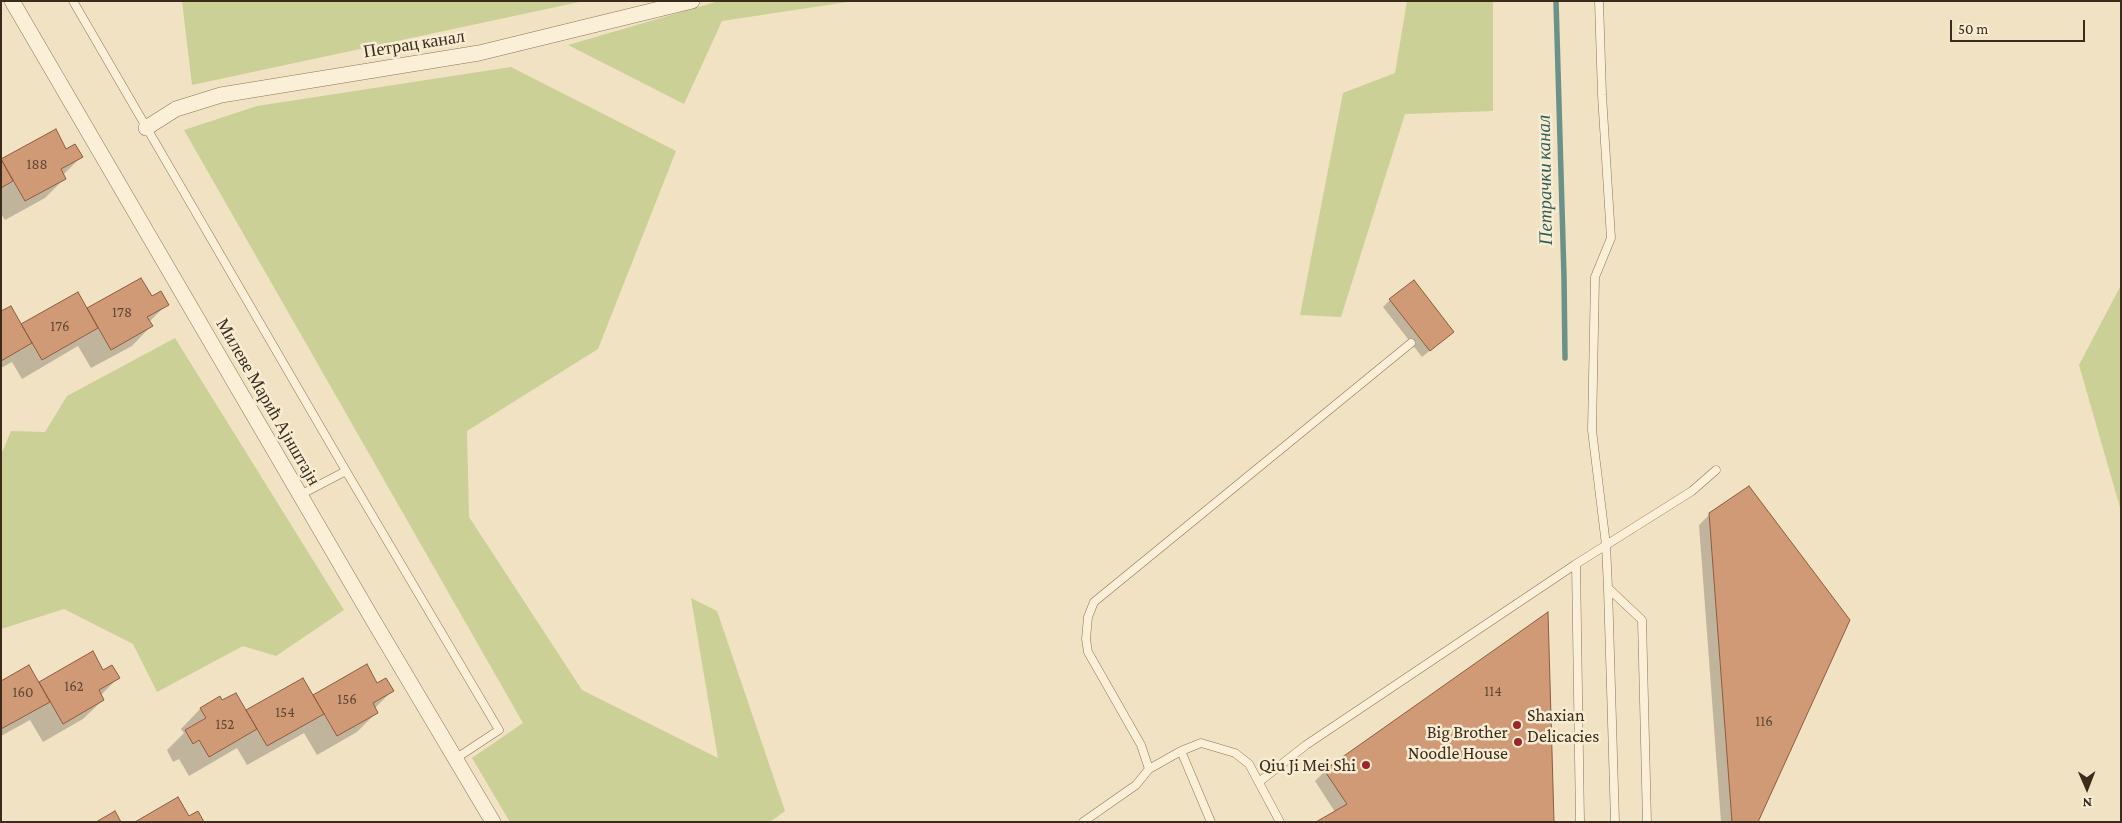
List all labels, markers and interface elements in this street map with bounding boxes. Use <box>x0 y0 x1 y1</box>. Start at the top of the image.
scale bar <box>1952 10 2087 42</box>
text: 50 m <box>1958 21 1988 37</box>
street label: Петрац канал <box>362 25 466 63</box>
water label: Петрачки канал <box>1532 115 1558 245</box>
house number: 188 <box>26 155 48 173</box>
house number: 178 <box>112 303 132 321</box>
street label: Милеве Марић Ајнштајн <box>211 315 325 489</box>
house number: 176 <box>50 317 70 335</box>
house number: 162 <box>64 677 84 695</box>
house number: 114 <box>1484 682 1502 700</box>
house number: 160 <box>12 683 34 701</box>
house number: 156 <box>337 690 357 708</box>
house number: 154 <box>275 703 295 721</box>
place label: Shaxian Delicacies <box>1527 704 1599 746</box>
house number: 116 <box>1755 712 1773 730</box>
house number: 152 <box>216 715 234 733</box>
marker: Shaxian Delicacies <box>1511 719 1523 731</box>
place label: Big Brother Noodle House <box>1408 721 1508 764</box>
marker: Big Brother Noodle House <box>1512 736 1524 748</box>
place label: Qiu Ji Mei Shi <box>1259 754 1356 776</box>
marker: Qiu Ji Mei Shi <box>1360 759 1372 771</box>
north arrow <box>2062 763 2112 813</box>
text: N <box>2082 795 2092 811</box>

